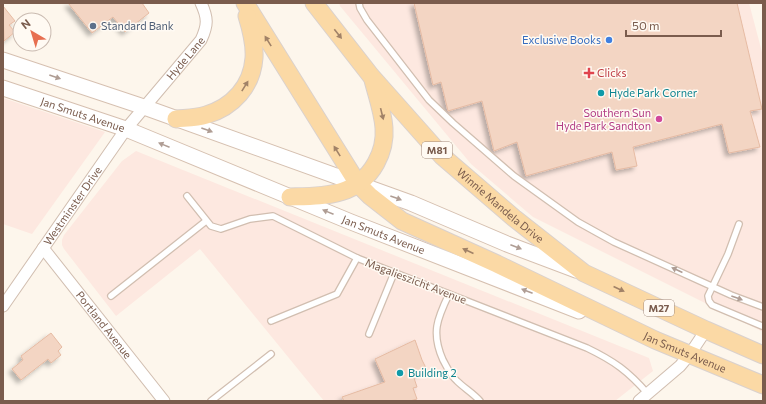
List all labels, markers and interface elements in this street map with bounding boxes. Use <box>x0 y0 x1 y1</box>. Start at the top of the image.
north arrow <box>12 12 52 52</box>
scale bar <box>626 12 721 38</box>
text: N <box>18 16 33 31</box>
text: 50 m <box>632 18 660 32</box>
place label: Standard Bank <box>101 19 174 32</box>
marker: Standard Bank <box>88 21 98 31</box>
one-way arrow <box>334 28 343 39</box>
place label: Exclusive Books <box>522 33 601 46</box>
street label: Hyde Lane <box>163 34 207 82</box>
one-way arrow <box>265 35 272 47</box>
marker: Exclusive Books <box>604 35 614 45</box>
place label: Clicks <box>597 66 627 79</box>
marker: Clicks <box>584 68 594 78</box>
one-way arrow <box>49 74 61 80</box>
one-way arrow <box>242 80 249 92</box>
place label: Hyde Park Corner <box>609 86 698 99</box>
marker: Hyde Park Corner <box>596 88 606 98</box>
street label: Jan Smuts Avenue <box>39 94 127 134</box>
place label: Southern Sun Hyde Park Sandton <box>556 106 651 132</box>
one-way arrow <box>379 108 385 120</box>
marker: Southern Sun Hyde Park Sandton <box>654 114 664 124</box>
one-way arrow <box>202 127 214 133</box>
one-way arrow <box>158 141 170 147</box>
road number: M81 <box>422 142 452 158</box>
one-way arrow <box>333 146 341 156</box>
street label: Westminster Drive <box>40 164 104 247</box>
street label: Winnie Mandela Drive <box>455 165 547 245</box>
one-way arrow <box>390 195 402 201</box>
one-way arrow <box>321 209 333 215</box>
street label: Jan Smuts Avenue <box>340 212 427 256</box>
one-way arrow <box>510 244 522 250</box>
one-way arrow <box>462 248 473 254</box>
street label: Magalieszicht Avenue <box>364 255 469 306</box>
one-way arrow <box>670 267 682 273</box>
one-way arrow <box>614 286 625 292</box>
one-way arrow <box>520 287 532 293</box>
street label: Portland Avenue <box>74 288 135 361</box>
one-way arrow <box>732 295 744 301</box>
road number: M27 <box>644 300 674 316</box>
street label: Jan Smuts Avenue <box>642 329 728 375</box>
place label: Building 2 <box>408 366 457 379</box>
marker: Building 2 <box>395 368 405 378</box>

